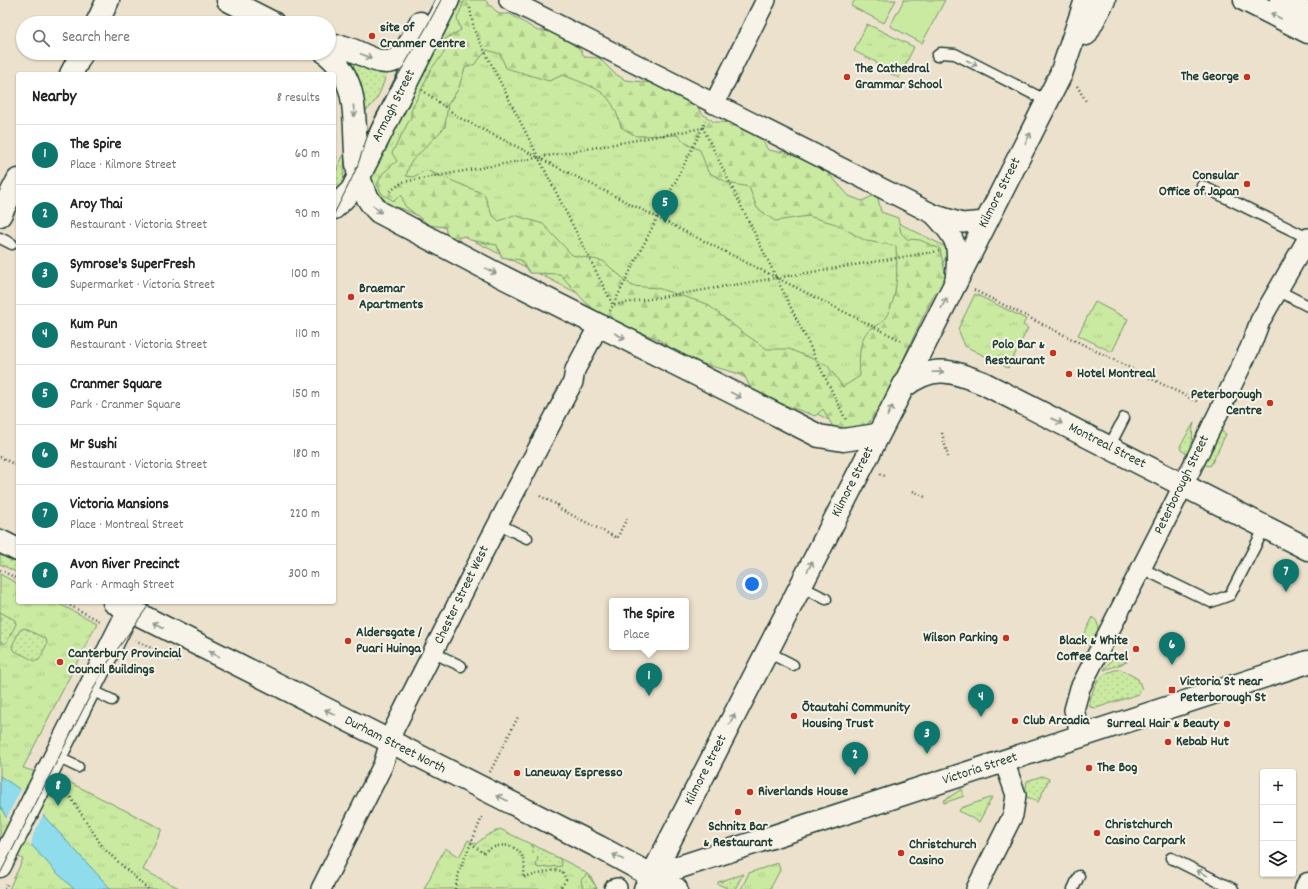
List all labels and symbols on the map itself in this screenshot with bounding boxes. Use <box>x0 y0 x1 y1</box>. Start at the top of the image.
one-way arrow <box>1271 12 1283 19</box>
place label: site of Cranmer Centre <box>380 18 465 54</box>
marker: site of Cranmer Centre <box>367 31 377 41</box>
one-way arrow <box>359 53 371 61</box>
place label: The Cathedral Grammar School <box>855 59 943 95</box>
one-way arrow <box>966 60 978 67</box>
street label: Armagh Street <box>367 66 421 146</box>
place label: The George <box>1181 67 1239 87</box>
marker: The Cathedral Grammar School <box>842 72 852 82</box>
marker: The George <box>1242 72 1252 82</box>
one-way arrow <box>350 104 358 117</box>
one-way arrow <box>1024 133 1032 145</box>
street label: Kilmore Street <box>974 154 1026 232</box>
place label: Consular Office of Japan <box>1159 166 1240 202</box>
marker: Consular Office of Japan <box>1242 179 1252 189</box>
pin: 5 <box>652 190 678 223</box>
one-way arrow <box>372 205 382 214</box>
one-way arrow <box>485 268 497 275</box>
place label: Braemar Apartments <box>359 279 423 315</box>
marker: Braemar Apartments <box>346 292 356 302</box>
one-way arrow <box>941 297 948 309</box>
one-way arrow <box>614 333 626 340</box>
place label: Polo Bar & Restaurant <box>985 335 1046 371</box>
marker: Polo Bar & Restaurant <box>1048 348 1058 358</box>
place label: Hotel Montreal <box>1077 364 1156 384</box>
one-way arrow <box>931 368 944 376</box>
marker: Hotel Montreal <box>1064 369 1074 379</box>
place label: Peterborough Centre <box>1191 385 1263 421</box>
one-way arrow <box>730 391 742 399</box>
marker: Peterborough Centre <box>1265 398 1275 408</box>
one-way arrow <box>886 405 894 417</box>
one-way arrow <box>1050 417 1062 425</box>
street label: Montreal Street <box>1065 418 1149 474</box>
street label: Peterborough Street <box>1149 432 1215 538</box>
street label: Kilmore Street <box>827 443 879 521</box>
street label: Chester Street West <box>429 542 495 648</box>
pin: 7 <box>1273 559 1299 592</box>
one-way arrow <box>807 560 814 572</box>
your location <box>742 574 762 594</box>
one-way arrow <box>152 621 164 628</box>
place label: Aldersgate / Puari Huinga <box>356 623 422 659</box>
place label: Wilson Parking <box>923 628 998 648</box>
place label: Black & White Coffee Cartel <box>1057 631 1129 667</box>
pin: 6 <box>1159 632 1185 665</box>
marker: Wilson Parking <box>1001 633 1011 643</box>
marker: Aldersgate / Puari Huinga <box>343 636 353 646</box>
place label: Canterbury Provincial Council Buildings <box>68 644 182 680</box>
marker: Black & White Coffee Cartel <box>1131 644 1141 654</box>
one-way arrow <box>209 650 221 657</box>
marker: Canterbury Provincial Council Buildings <box>55 657 65 667</box>
pin: 1 <box>636 663 662 696</box>
place label: Victoria St near Peterborough St <box>1180 672 1267 708</box>
pin: 4 <box>968 684 994 717</box>
marker: Victoria St near Peterborough St <box>1167 685 1177 695</box>
place label: Ōtautahi Community Housing Trust <box>802 698 911 734</box>
one-way arrow <box>325 708 337 715</box>
street label: Durham Street North <box>341 711 449 779</box>
marker: Ōtautahi Community Housing Trust <box>789 711 799 721</box>
place label: Club Arcadia <box>1023 711 1091 731</box>
one-way arrow <box>729 713 736 725</box>
place label: Surreal Hair & Beauty <box>1107 714 1220 734</box>
marker: Club Arcadia <box>1010 716 1020 726</box>
marker: Surreal Hair & Beauty <box>1222 719 1232 729</box>
pin: 3 <box>914 721 940 754</box>
street label: Kilmore Street <box>680 731 732 809</box>
place label: Kebab Hut <box>1176 732 1230 752</box>
marker: Kebab Hut <box>1163 737 1173 747</box>
pin: 2 <box>842 742 868 775</box>
street label: Victoria Street <box>940 747 1020 791</box>
place label: The Bog <box>1097 758 1137 778</box>
place label: Laneway Espresso <box>525 763 622 783</box>
marker: The Bog <box>1084 763 1094 773</box>
marker: Laneway Espresso <box>512 768 522 778</box>
pin: 8 <box>45 773 71 806</box>
place label: Riverlands House <box>758 782 848 802</box>
marker: Riverlands House <box>745 787 755 797</box>
one-way arrow <box>496 794 508 801</box>
marker: Schnitz Bar & Restaurant <box>733 807 743 817</box>
place label: Christchurch Casino Carpark <box>1105 815 1186 851</box>
place label: Schnitz Bar & Restaurant <box>703 817 774 853</box>
marker: Christchurch Casino Carpark <box>1092 828 1102 838</box>
place label: Christchurch Casino <box>909 835 977 871</box>
marker: Christchurch Casino <box>896 848 906 858</box>
one-way arrow <box>612 852 624 860</box>
one-way arrow <box>1196 869 1208 876</box>

